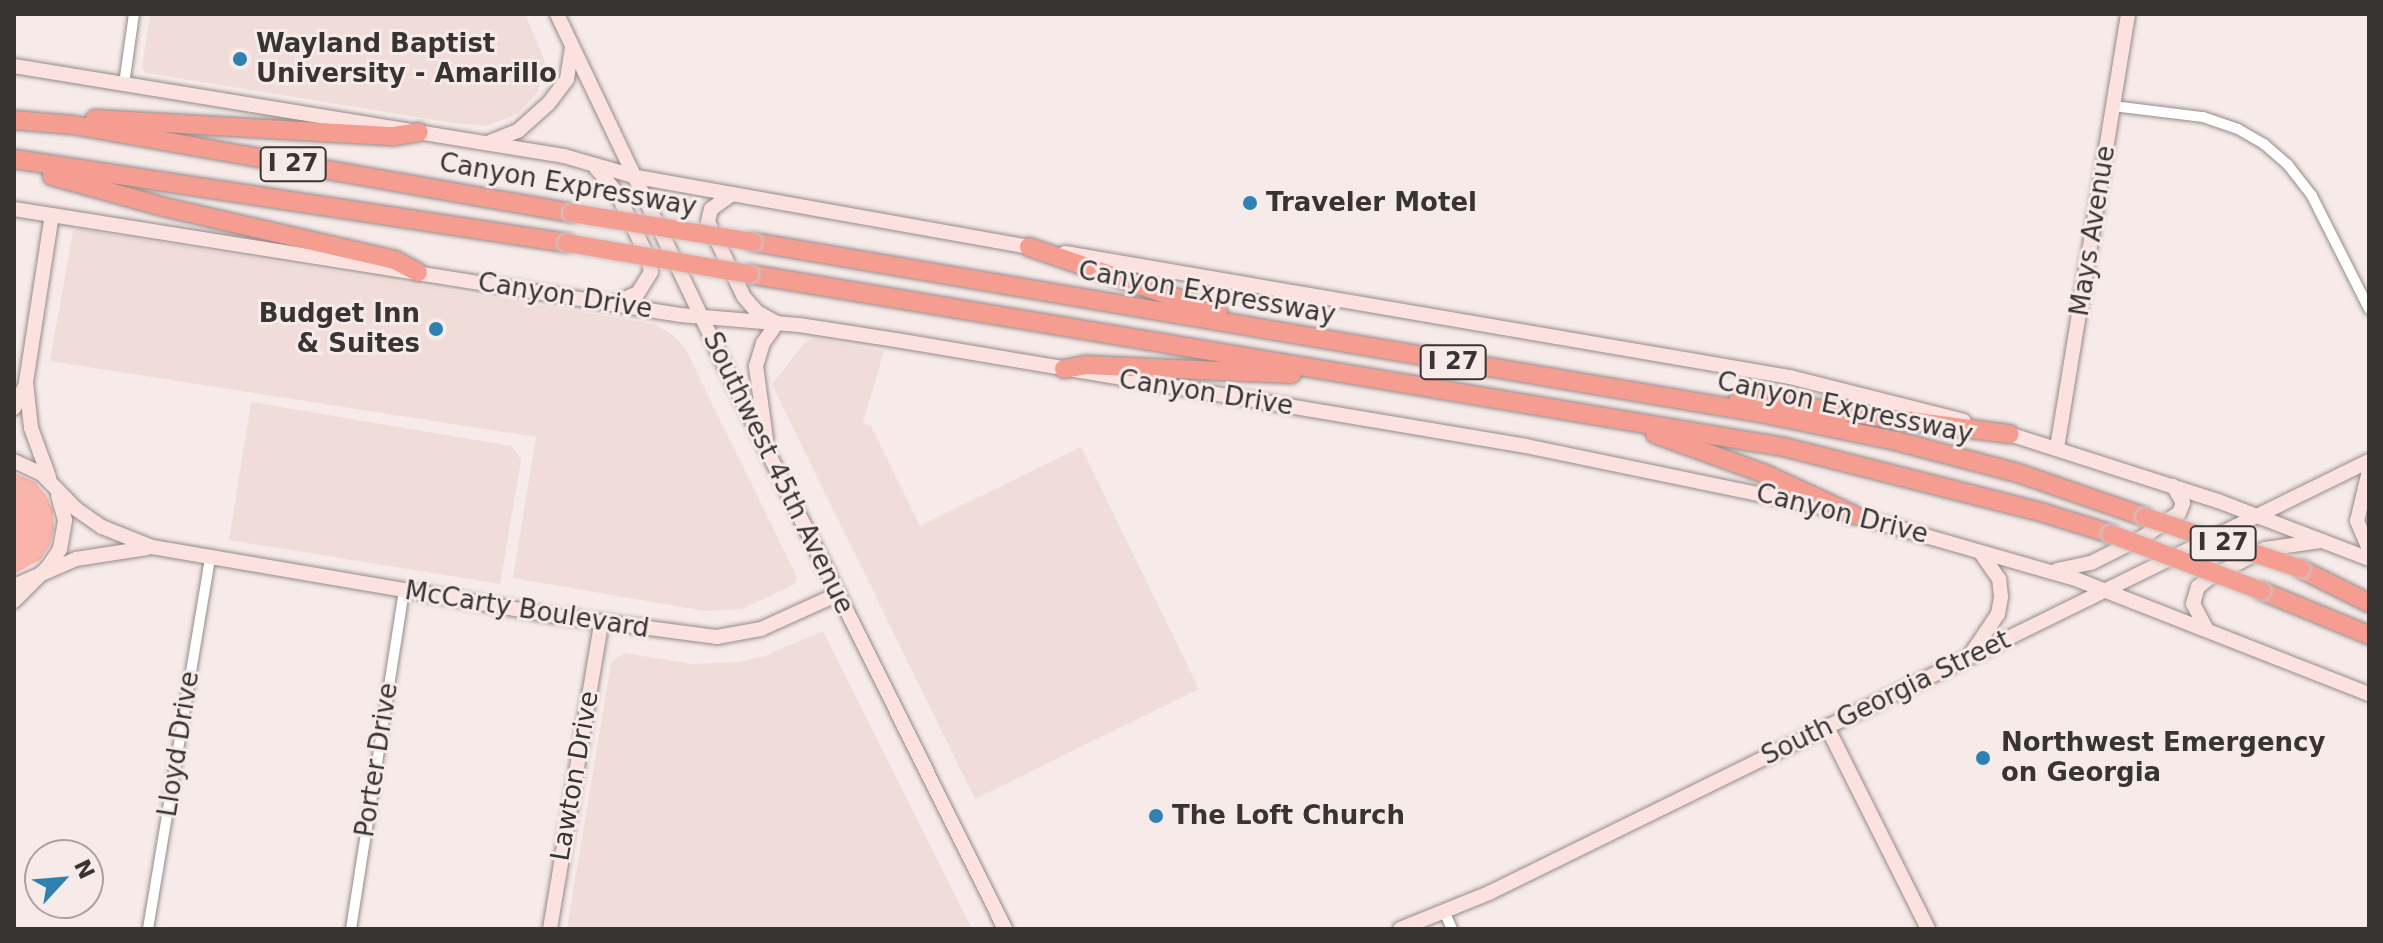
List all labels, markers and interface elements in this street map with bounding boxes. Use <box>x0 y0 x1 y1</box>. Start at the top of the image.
place label: Wayland Baptist University - Amarillo <box>256 28 557 90</box>
marker: Wayland Baptist University - Amarillo <box>231 50 249 68</box>
road number: I 27 <box>259 144 327 184</box>
street label: Mays Avenue <box>2064 144 2122 318</box>
street label: Canyon Expressway <box>437 147 699 223</box>
place label: Traveler Motel <box>1266 187 1477 219</box>
marker: Traveler Motel <box>1241 194 1259 212</box>
street label: Canyon Expressway <box>1076 255 1338 331</box>
street label: Canyon Drive <box>476 267 654 325</box>
place label: Budget Inn & Suites <box>259 298 420 360</box>
marker: Budget Inn & Suites <box>427 320 445 338</box>
street label: Southwest 45th Avenue <box>696 327 860 619</box>
road number: I 27 <box>1419 342 1487 382</box>
street label: Canyon Drive <box>1117 364 1295 422</box>
street label: Canyon Expressway <box>1714 366 1976 450</box>
street label: Canyon Drive <box>1753 478 1931 550</box>
road number: I 27 <box>2189 523 2257 563</box>
street label: McCarty Boulevard <box>403 575 651 645</box>
street label: South Georgia Street <box>1756 624 2016 772</box>
street label: Lloyd Drive <box>152 669 206 819</box>
street label: Porter Drive <box>349 681 405 839</box>
street label: Lawton Drive <box>545 689 605 863</box>
place label: Northwest Emergency on Georgia <box>2001 727 2325 788</box>
marker: Northwest Emergency on Georgia <box>1972 747 1994 769</box>
place label: The Loft Church <box>1172 800 1405 832</box>
marker: The Loft Church <box>1147 807 1165 825</box>
north arrow <box>24 839 104 919</box>
text: N <box>69 855 99 883</box>

